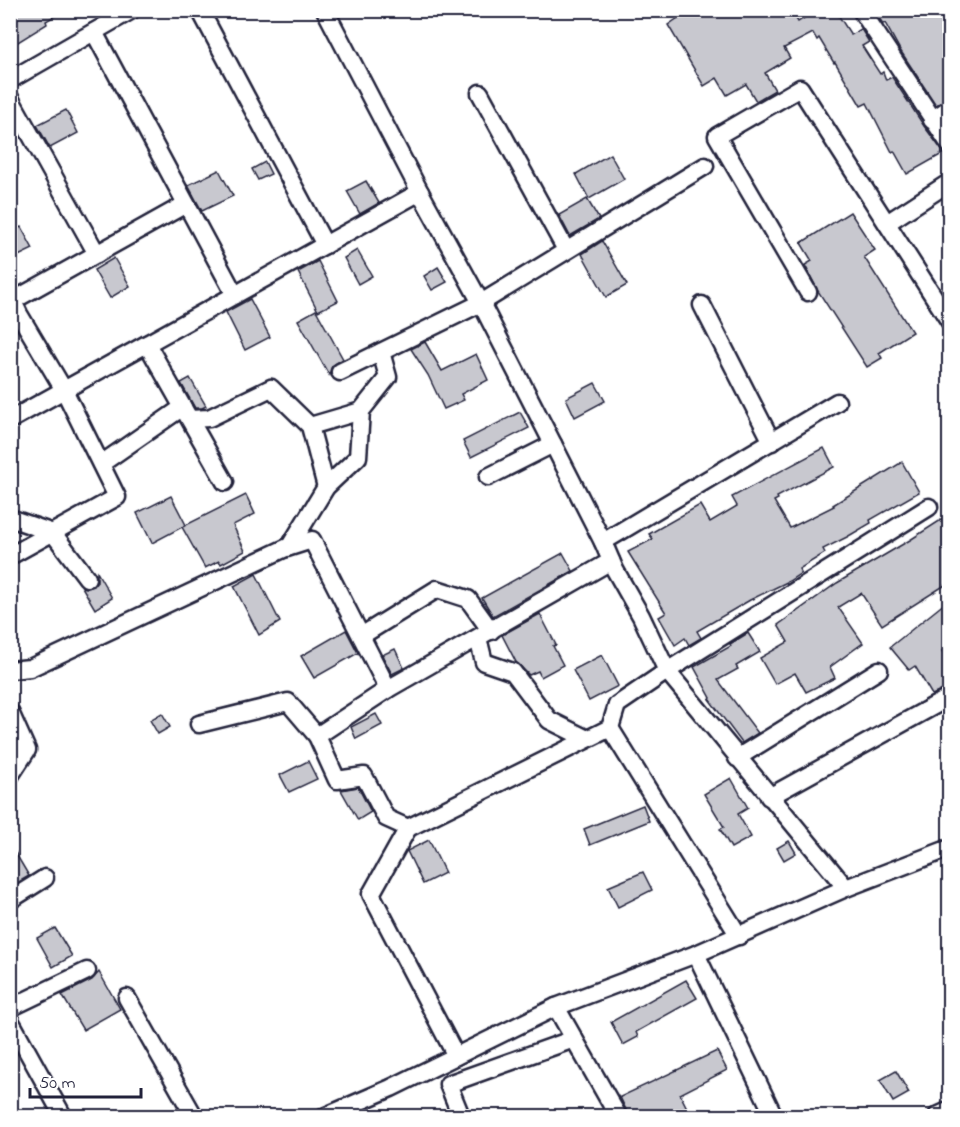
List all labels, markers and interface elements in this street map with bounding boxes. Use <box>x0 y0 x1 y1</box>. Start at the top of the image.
scale bar <box>30 1061 141 1099</box>
text: 50 m <box>39 1071 76 1097</box>

